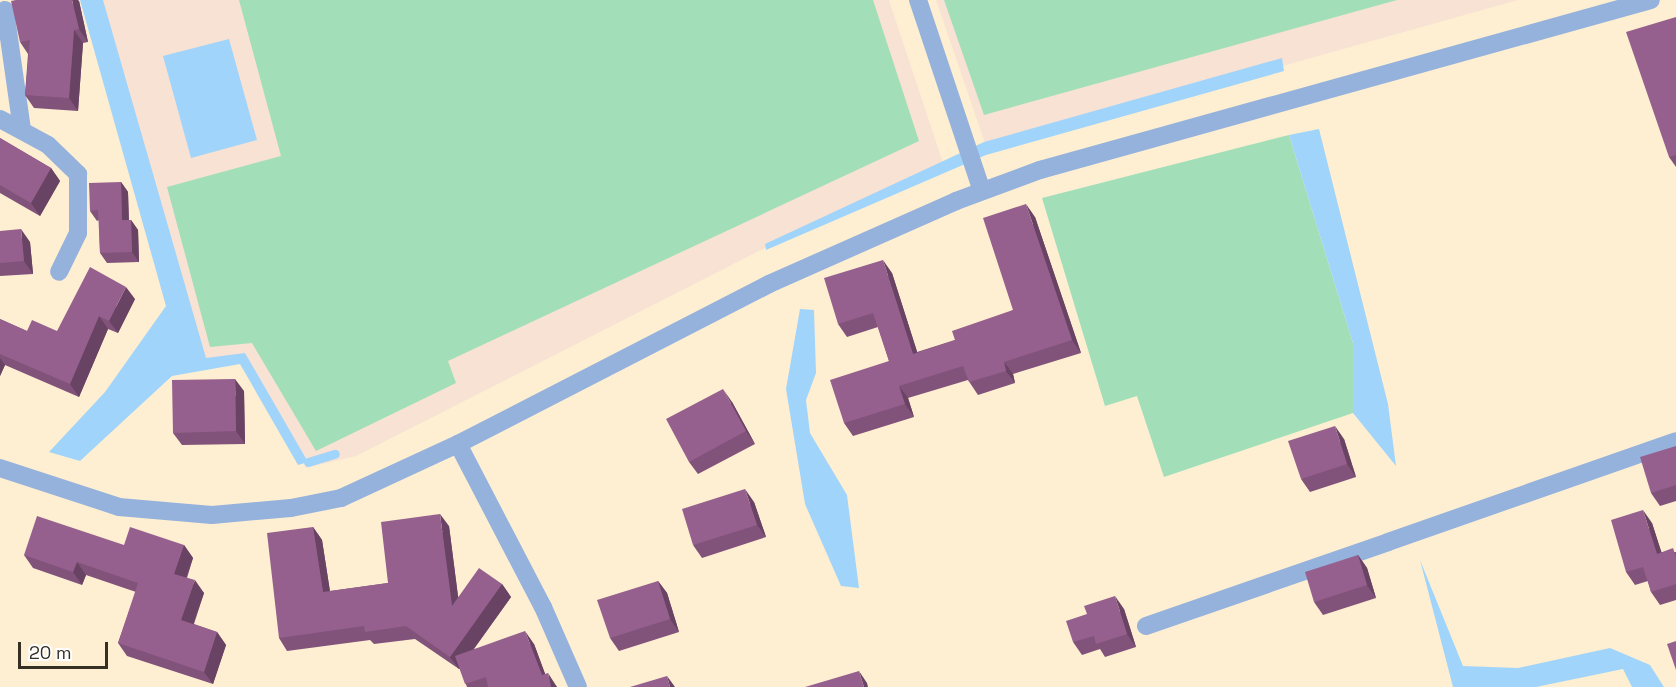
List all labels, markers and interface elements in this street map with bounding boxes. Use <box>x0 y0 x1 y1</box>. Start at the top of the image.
scale bar <box>21 630 111 668</box>
text: 20 m <box>29 641 72 664</box>

